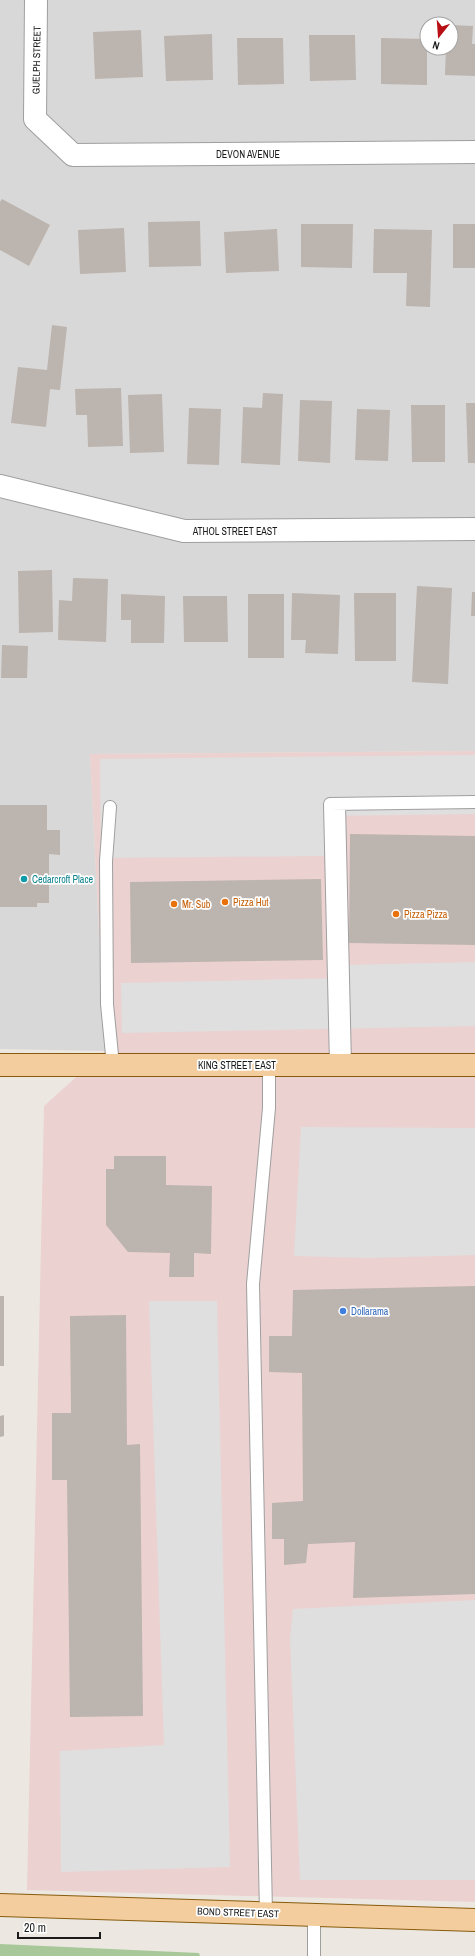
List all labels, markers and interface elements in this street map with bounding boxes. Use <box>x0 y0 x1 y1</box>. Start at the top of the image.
north arrow <box>419 16 459 56</box>
street label: GUELPH STREET <box>29 26 44 94</box>
text: N <box>431 38 441 53</box>
street label: DEVON AVENUE <box>216 148 280 161</box>
street label: ATHOL STREET EAST <box>192 525 277 538</box>
place label: Cedarcroft Place <box>32 873 94 886</box>
marker: Cedarcroft Place <box>19 874 29 884</box>
place label: Pizza Hut <box>233 896 269 909</box>
marker: Pizza Hut <box>220 897 230 907</box>
place label: Mr. Sub <box>182 898 211 911</box>
marker: Mr. Sub <box>169 899 179 909</box>
place label: Pizza Pizza <box>404 908 448 921</box>
marker: Pizza Pizza <box>391 909 401 919</box>
street label: KING STREET EAST <box>198 1059 276 1072</box>
place label: Dollarama <box>351 1305 389 1318</box>
marker: Dollarama <box>338 1306 348 1316</box>
street label: BOND STREET EAST <box>197 1905 279 1920</box>
scale bar <box>18 1914 100 1940</box>
text: 20 m <box>24 1920 46 1936</box>

